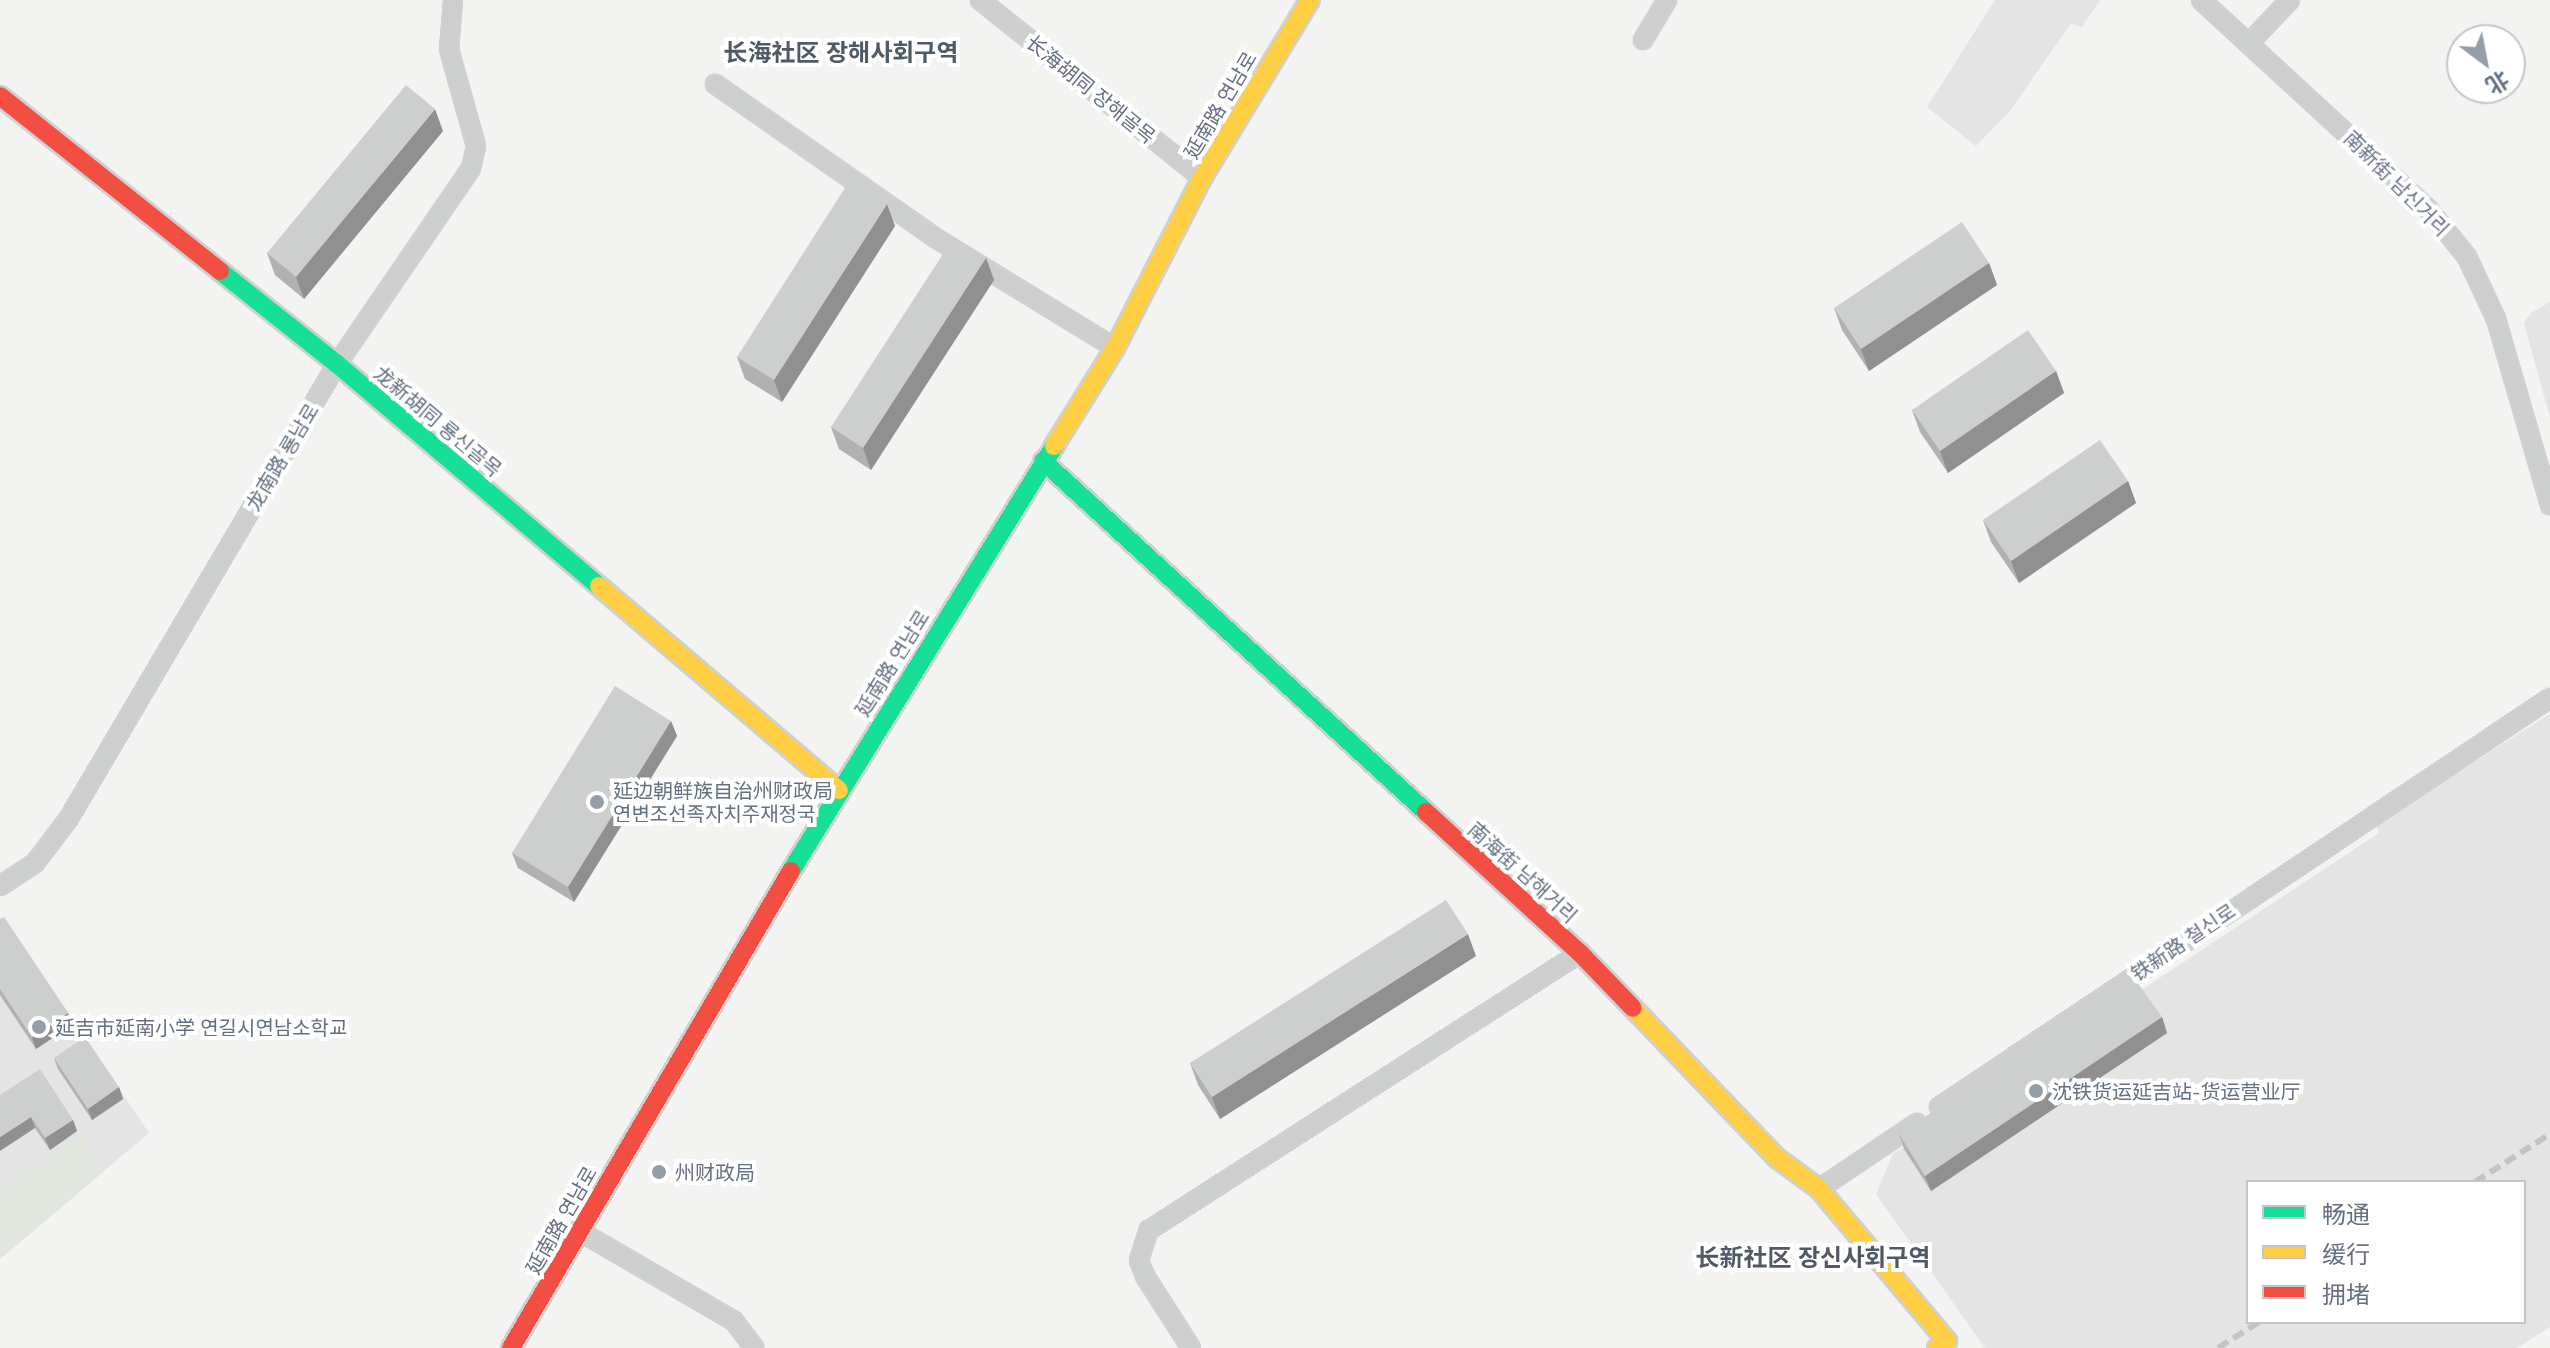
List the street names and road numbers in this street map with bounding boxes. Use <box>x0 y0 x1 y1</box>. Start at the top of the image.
street label: 长海胡同 장해골목 <box>1022 30 1160 148</box>
street label: 延南路 연남로 <box>1179 47 1261 163</box>
street label: 南新街 남신거리 <box>2339 125 2455 241</box>
street label: 龙新胡同 룡신골목 <box>369 361 507 481</box>
street label: 龙南路 룡남로 <box>241 399 323 515</box>
street label: 延南路 연남로 <box>850 606 934 720</box>
street label: 南海街 남해거리 <box>1463 817 1583 927</box>
street label: 铁新路 철신로 <box>2126 898 2240 986</box>
street label: 延南路 연남로 <box>521 1162 601 1278</box>

